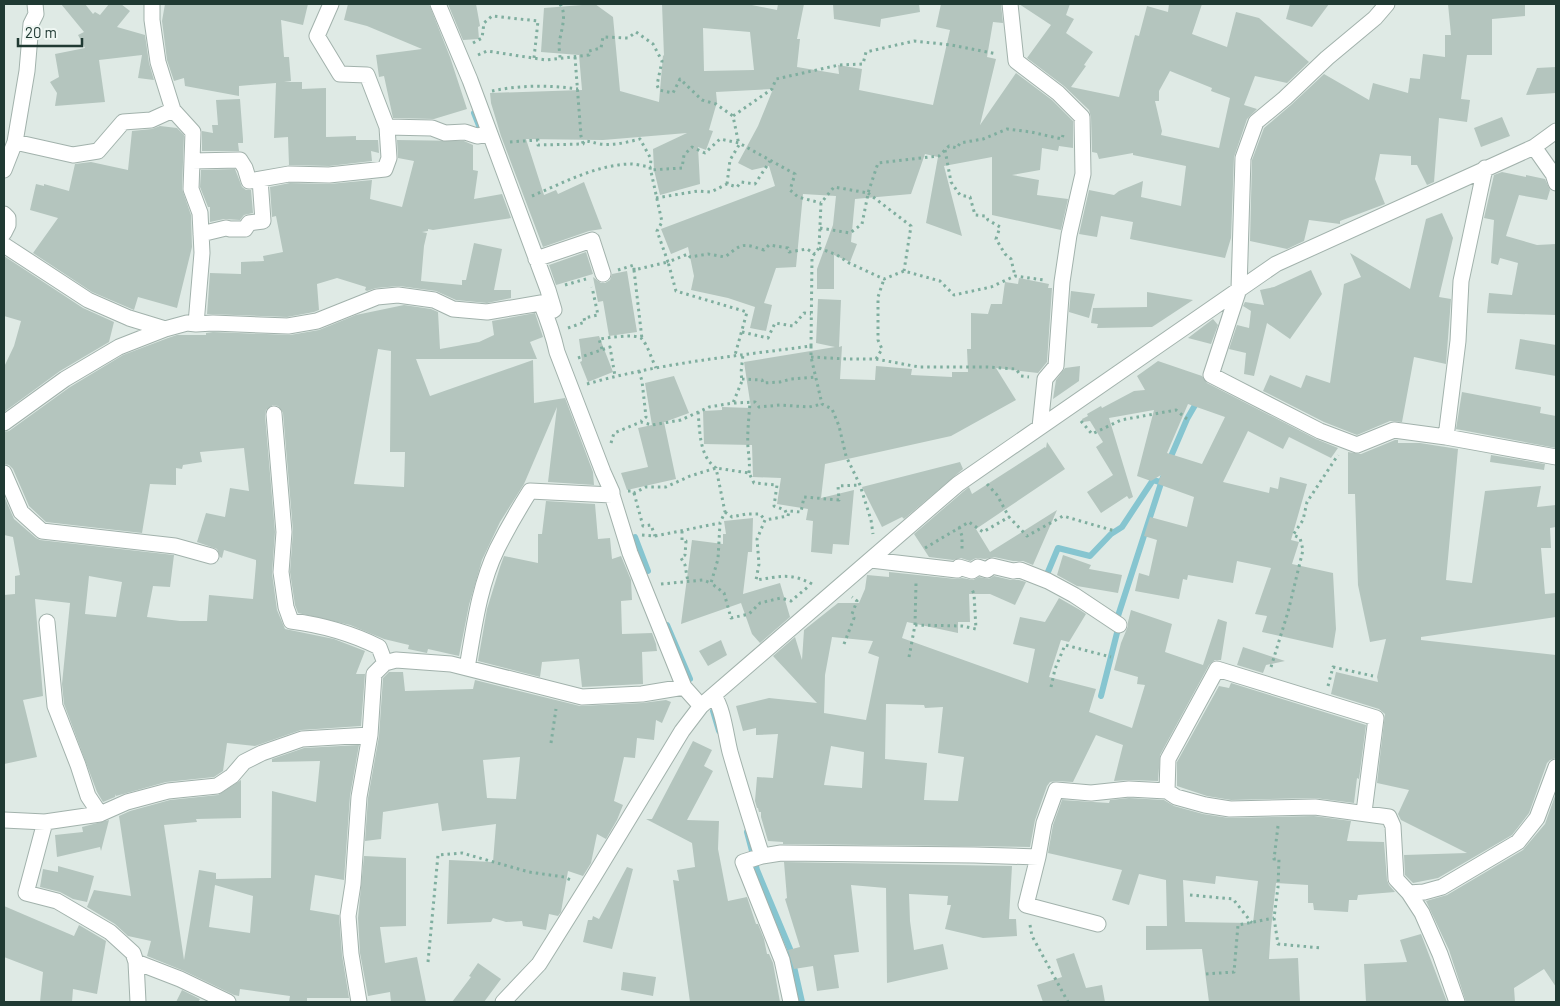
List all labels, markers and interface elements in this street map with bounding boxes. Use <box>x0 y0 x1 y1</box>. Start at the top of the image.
scale bar <box>18 15 81 47</box>
text: 20 m <box>25 23 57 41</box>

